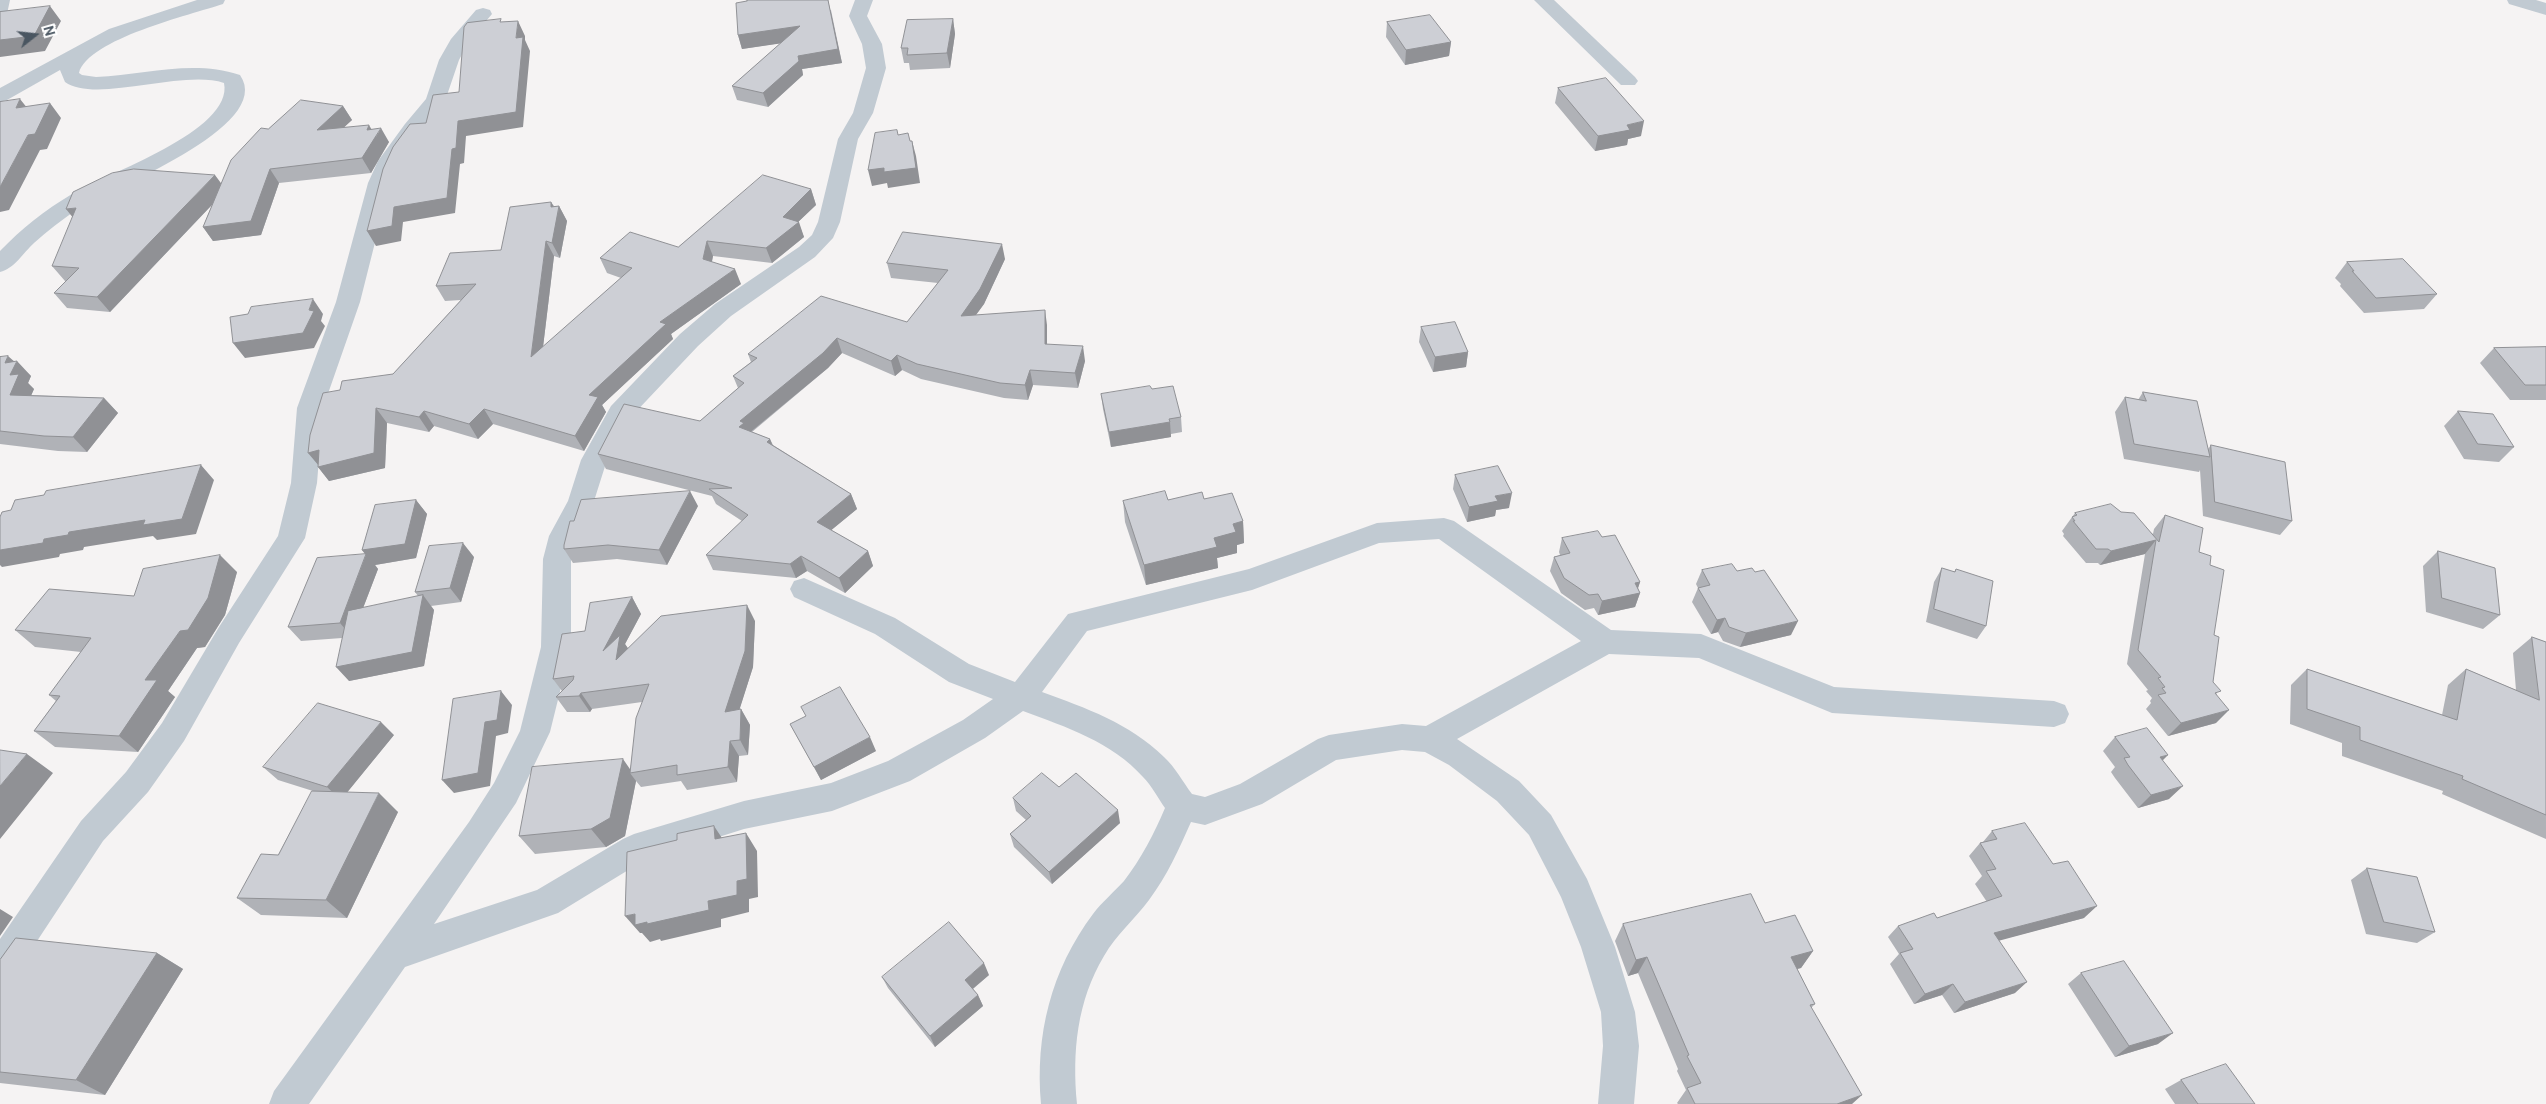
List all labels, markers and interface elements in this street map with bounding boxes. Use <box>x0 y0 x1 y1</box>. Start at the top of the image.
north arrow <box>10 10 60 60</box>
text: N <box>39 24 59 38</box>

